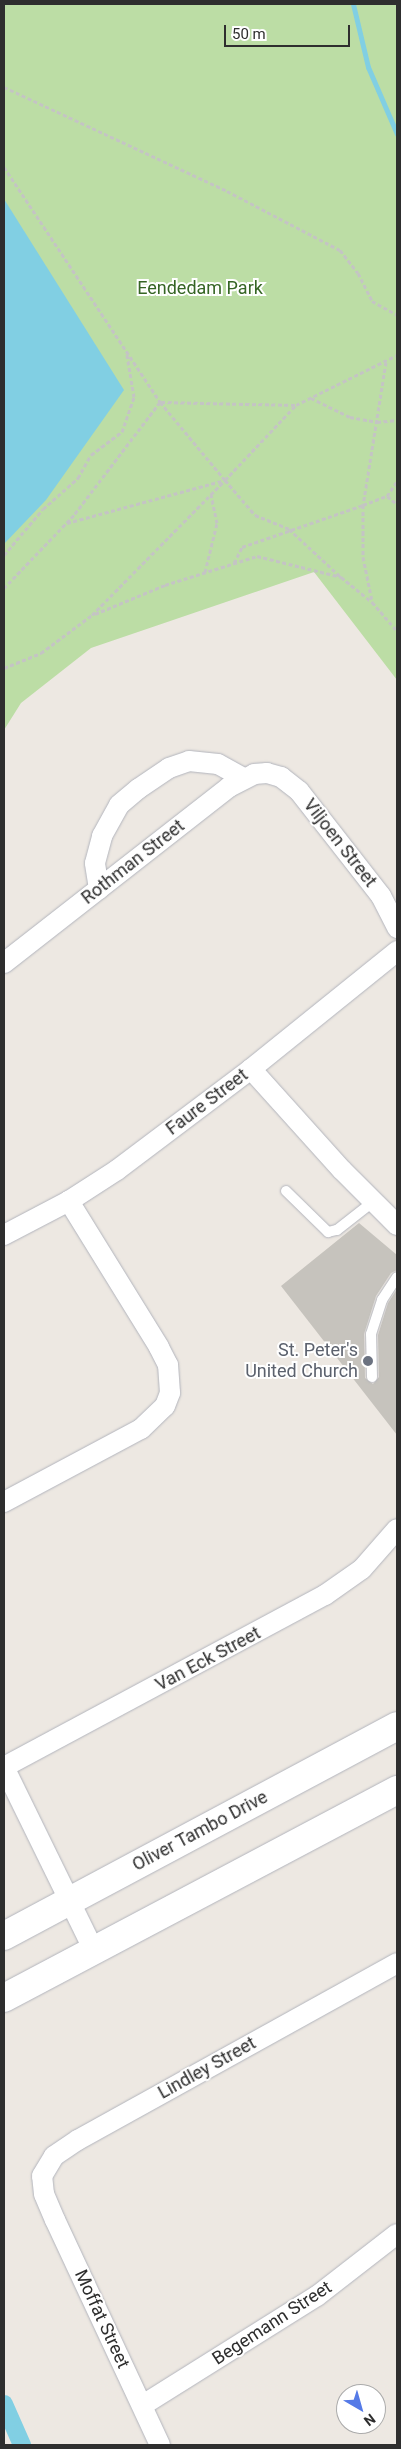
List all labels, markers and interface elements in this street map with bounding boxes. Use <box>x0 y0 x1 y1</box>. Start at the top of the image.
scale bar <box>226 15 352 47</box>
text: 50 m <box>232 25 266 43</box>
park label: Eendedam Park <box>137 277 263 299</box>
street label: Viljoen Street <box>299 794 381 892</box>
street label: Rothman Street <box>77 815 189 909</box>
street label: Faure Street <box>162 1064 252 1140</box>
place label: St. Peter's United Church <box>245 1340 358 1382</box>
marker: St. Peter's United Church <box>362 1355 374 1367</box>
street label: Van Eck Street <box>152 1622 264 1696</box>
street label: Oliver Tambo Drive <box>129 1786 271 1876</box>
street label: Lindley Street <box>154 2032 260 2104</box>
street label: Moffat Street <box>70 2266 134 2372</box>
street label: Begemann Street <box>208 2276 336 2370</box>
north arrow <box>336 2384 386 2434</box>
text: N <box>361 2411 378 2429</box>

